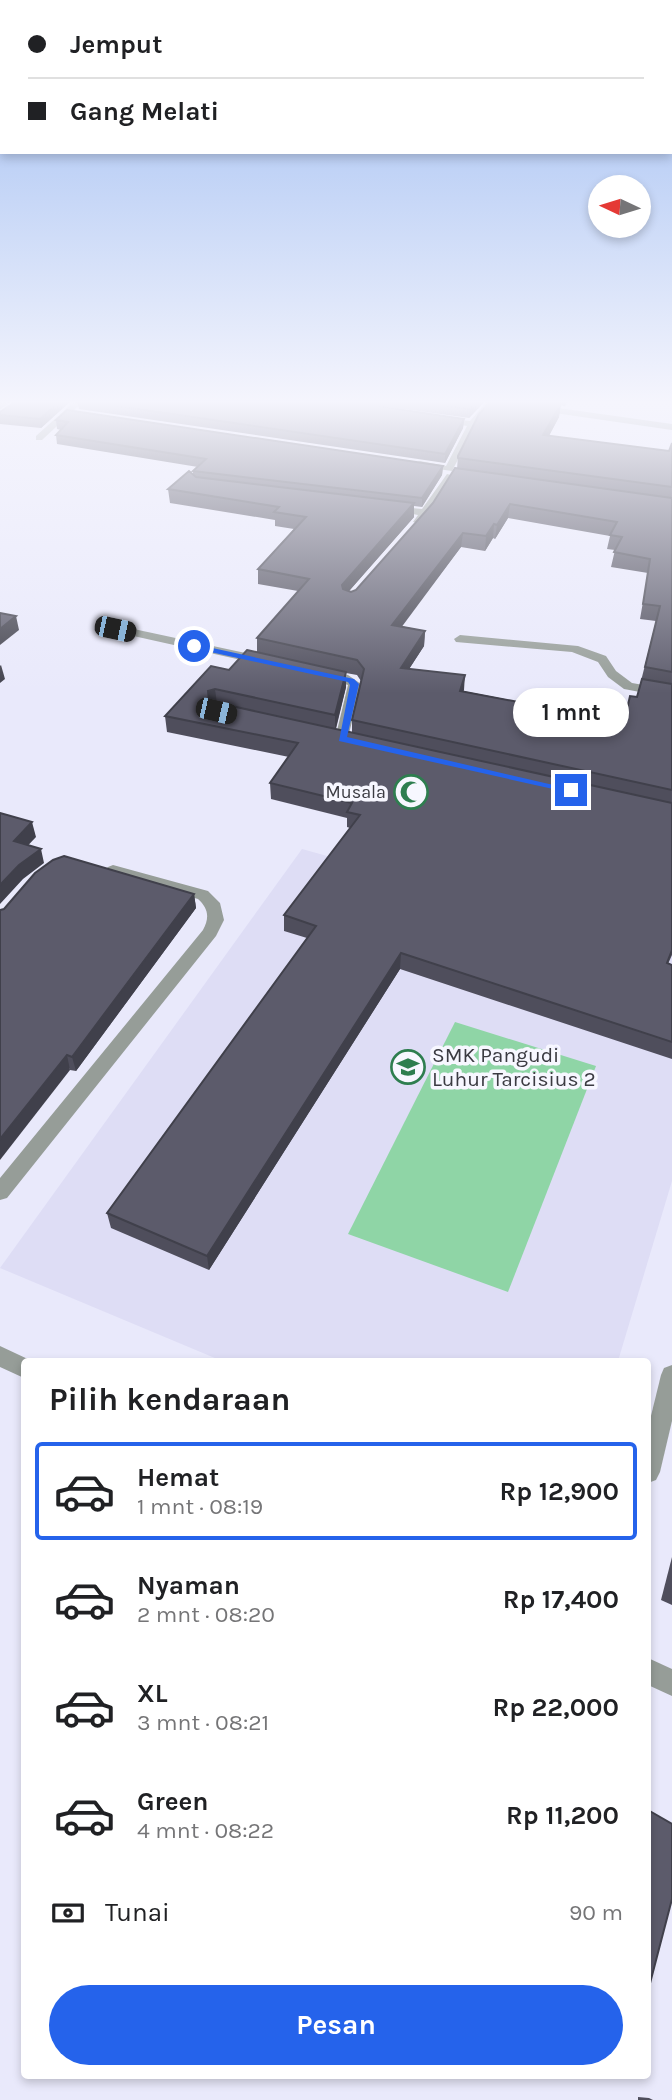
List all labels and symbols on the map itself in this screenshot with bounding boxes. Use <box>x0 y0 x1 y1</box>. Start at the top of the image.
north arrow <box>588 175 651 238</box>
car <box>93 614 138 644</box>
route start <box>178 630 210 662</box>
callout: 1 mnt <box>513 688 629 738</box>
car <box>194 696 239 726</box>
mosque icon: Musala <box>392 773 430 811</box>
route end <box>555 774 587 806</box>
place label: Musala <box>326 781 386 803</box>
place label: SMK Pangudi Luhur Tarcisius 2 <box>432 1043 596 1091</box>
school or university icon: SMK Pangudi Luhur Tarcisius 2 <box>389 1048 427 1086</box>

